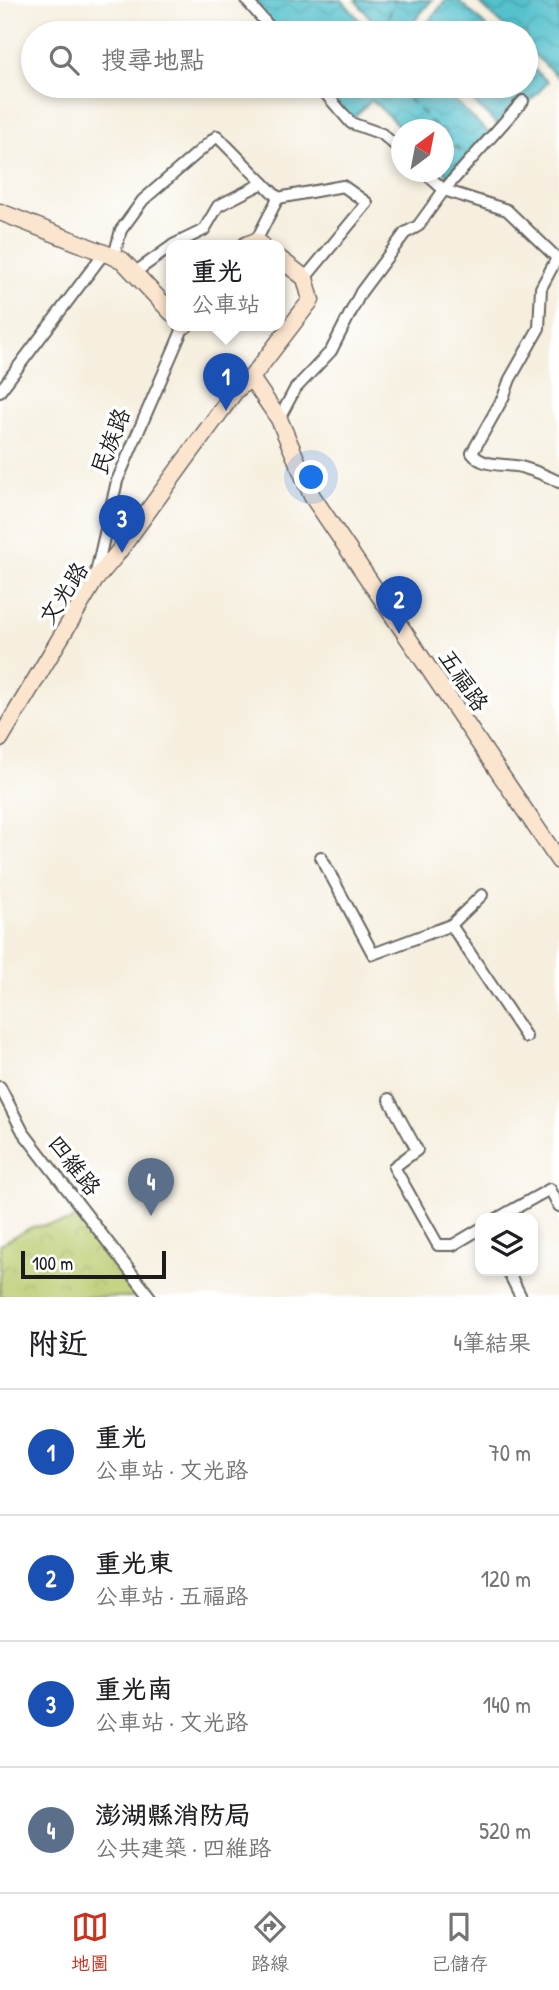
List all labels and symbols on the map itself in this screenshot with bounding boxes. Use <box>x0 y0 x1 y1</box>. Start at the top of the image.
north arrow <box>391 119 454 182</box>
pin: 1 <box>203 353 249 411</box>
street label: 民族路 <box>83 403 137 479</box>
your location <box>294 460 328 494</box>
pin: 3 <box>99 495 145 553</box>
street label: 文光路 <box>31 556 95 630</box>
pin: 2 <box>376 576 422 634</box>
street label: 五福路 <box>432 643 496 717</box>
street label: 四維路 <box>42 1128 108 1202</box>
pin: 4 <box>128 1158 174 1216</box>
scale bar <box>21 1248 166 1280</box>

